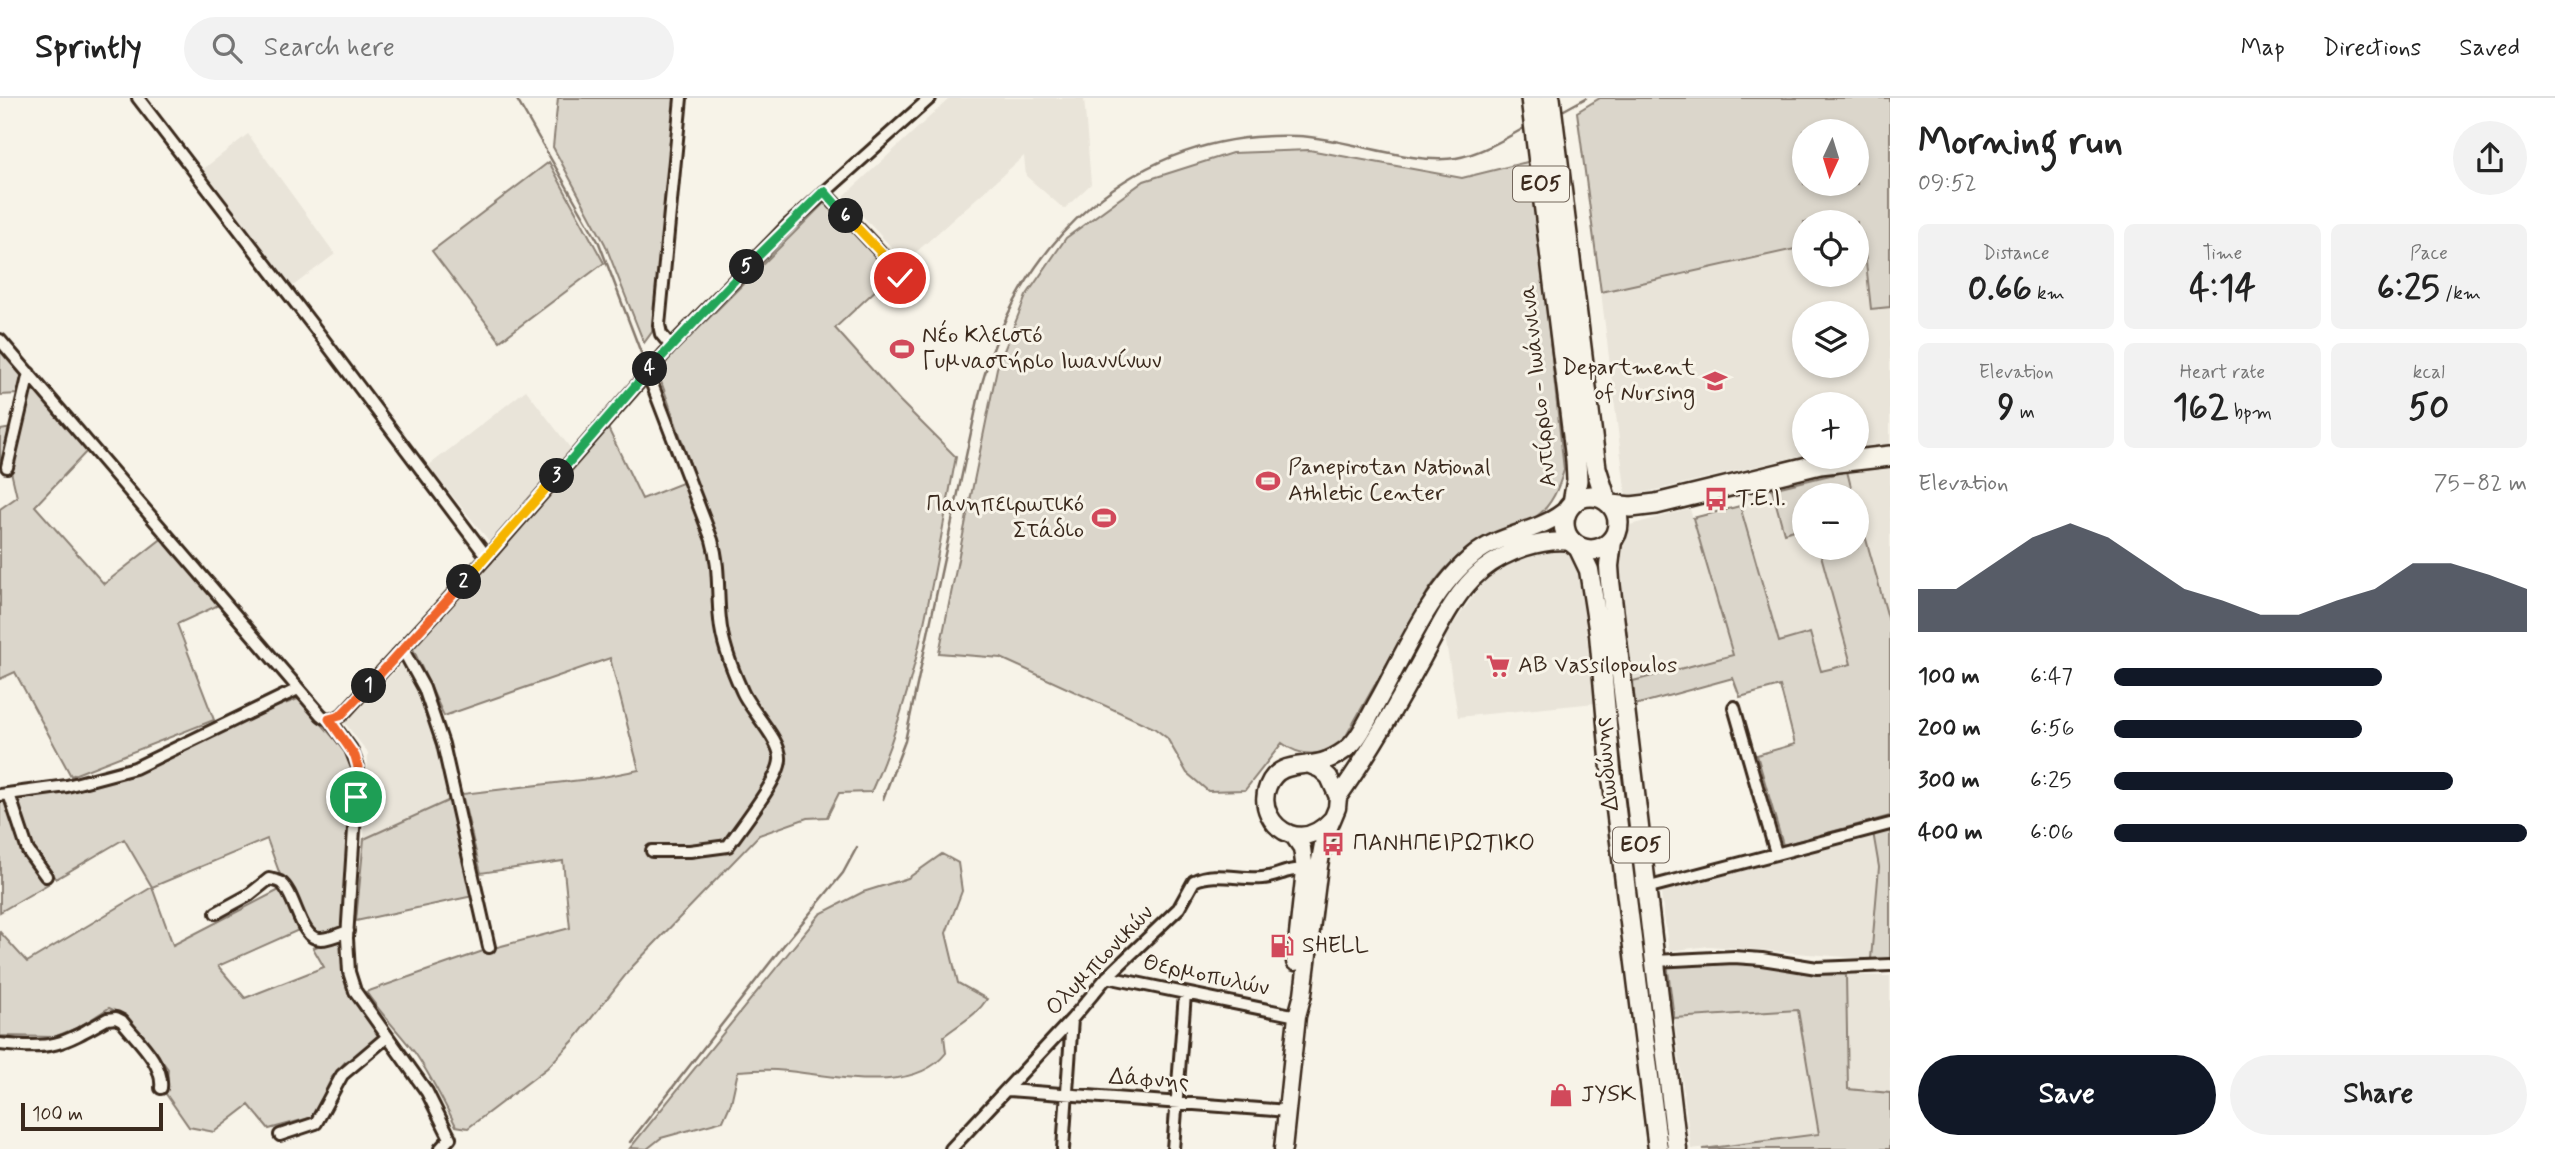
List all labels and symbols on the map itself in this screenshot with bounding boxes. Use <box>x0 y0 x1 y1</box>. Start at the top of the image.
north arrow <box>1792 119 1869 196</box>
road number: ΕΟ5 <box>1513 166 1569 202</box>
pin: 6 <box>828 198 864 234</box>
pin <box>870 248 930 308</box>
pin: 5 <box>730 250 764 284</box>
street label: Αντίρριο - Ιωάννινα <box>1513 283 1565 489</box>
place label: Νέο Κλειστό Γυμναστήριο Ιωαννίνων <box>922 319 1162 377</box>
sports icon: Νέο Κλειστό Γυμναστήριο Ιωαννίνων <box>888 335 916 363</box>
pin: 4 <box>632 352 668 386</box>
place label: Department of Nursing <box>1561 353 1695 411</box>
school or university icon: Department of Nursing <box>1701 367 1729 395</box>
place label: Panepirotan National Athletic Center <box>1288 453 1491 509</box>
pin: 3 <box>540 458 574 494</box>
sports icon: Panepirotan National Athletic Center <box>1254 467 1282 495</box>
place label: Τ.Ε.Ι. <box>1736 484 1786 514</box>
bus stop icon: Τ.Ε.Ι. <box>1702 485 1730 513</box>
place label: Πανηπειρωτικό Στάδιο <box>927 490 1084 546</box>
sports icon: Πανηπειρωτικό Στάδιο <box>1090 504 1118 532</box>
pin: 2 <box>447 564 482 600</box>
place label: AB Vassilopoulos <box>1518 651 1677 681</box>
supermarket icon: AB Vassilopoulos <box>1484 652 1512 680</box>
pin: 1 <box>352 668 386 704</box>
street label: Δωδώνης <box>1587 715 1627 813</box>
pin <box>326 767 386 827</box>
road number: ΕΟ5 <box>1613 828 1669 862</box>
place label: ΠΑΝΗΠΕΙΡΩΤΙΚΟ <box>1353 829 1535 859</box>
bus stop icon: ΠΑΝΗΠΕΙΡΩΤΙΚΟ <box>1319 830 1347 858</box>
street label: Ολυμπιονικών <box>1039 899 1161 1023</box>
place label: SHELL <box>1302 931 1369 961</box>
fuel station icon: SHELL <box>1268 932 1296 960</box>
street label: Θερμοπυλών <box>1140 948 1272 1004</box>
street label: Δάφνης <box>1108 1062 1190 1098</box>
place label: JYSK <box>1581 1080 1637 1110</box>
shop icon: JYSK <box>1547 1081 1575 1109</box>
scale bar <box>21 1100 163 1132</box>

